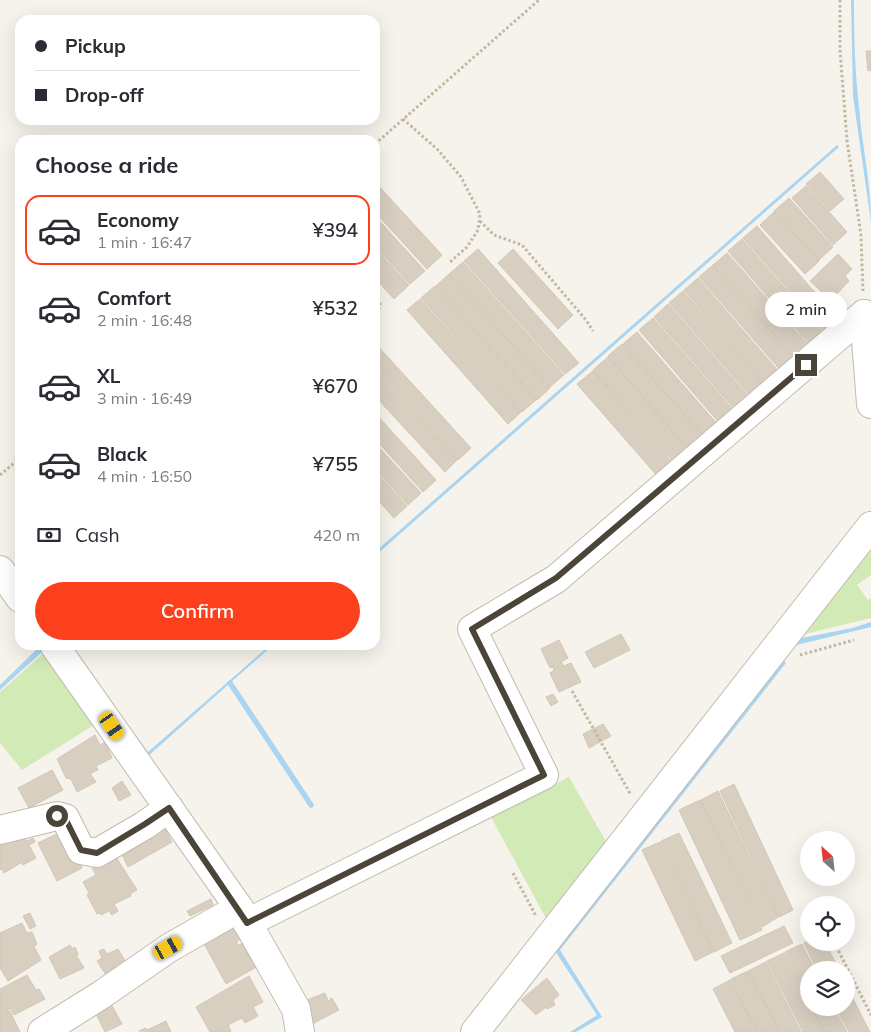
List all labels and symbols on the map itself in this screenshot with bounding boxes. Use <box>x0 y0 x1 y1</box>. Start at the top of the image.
callout: 2 min <box>765 292 847 328</box>
route end <box>795 354 817 376</box>
car <box>97 709 126 743</box>
route start <box>46 805 68 827</box>
north arrow <box>800 831 855 886</box>
car <box>151 934 184 962</box>

